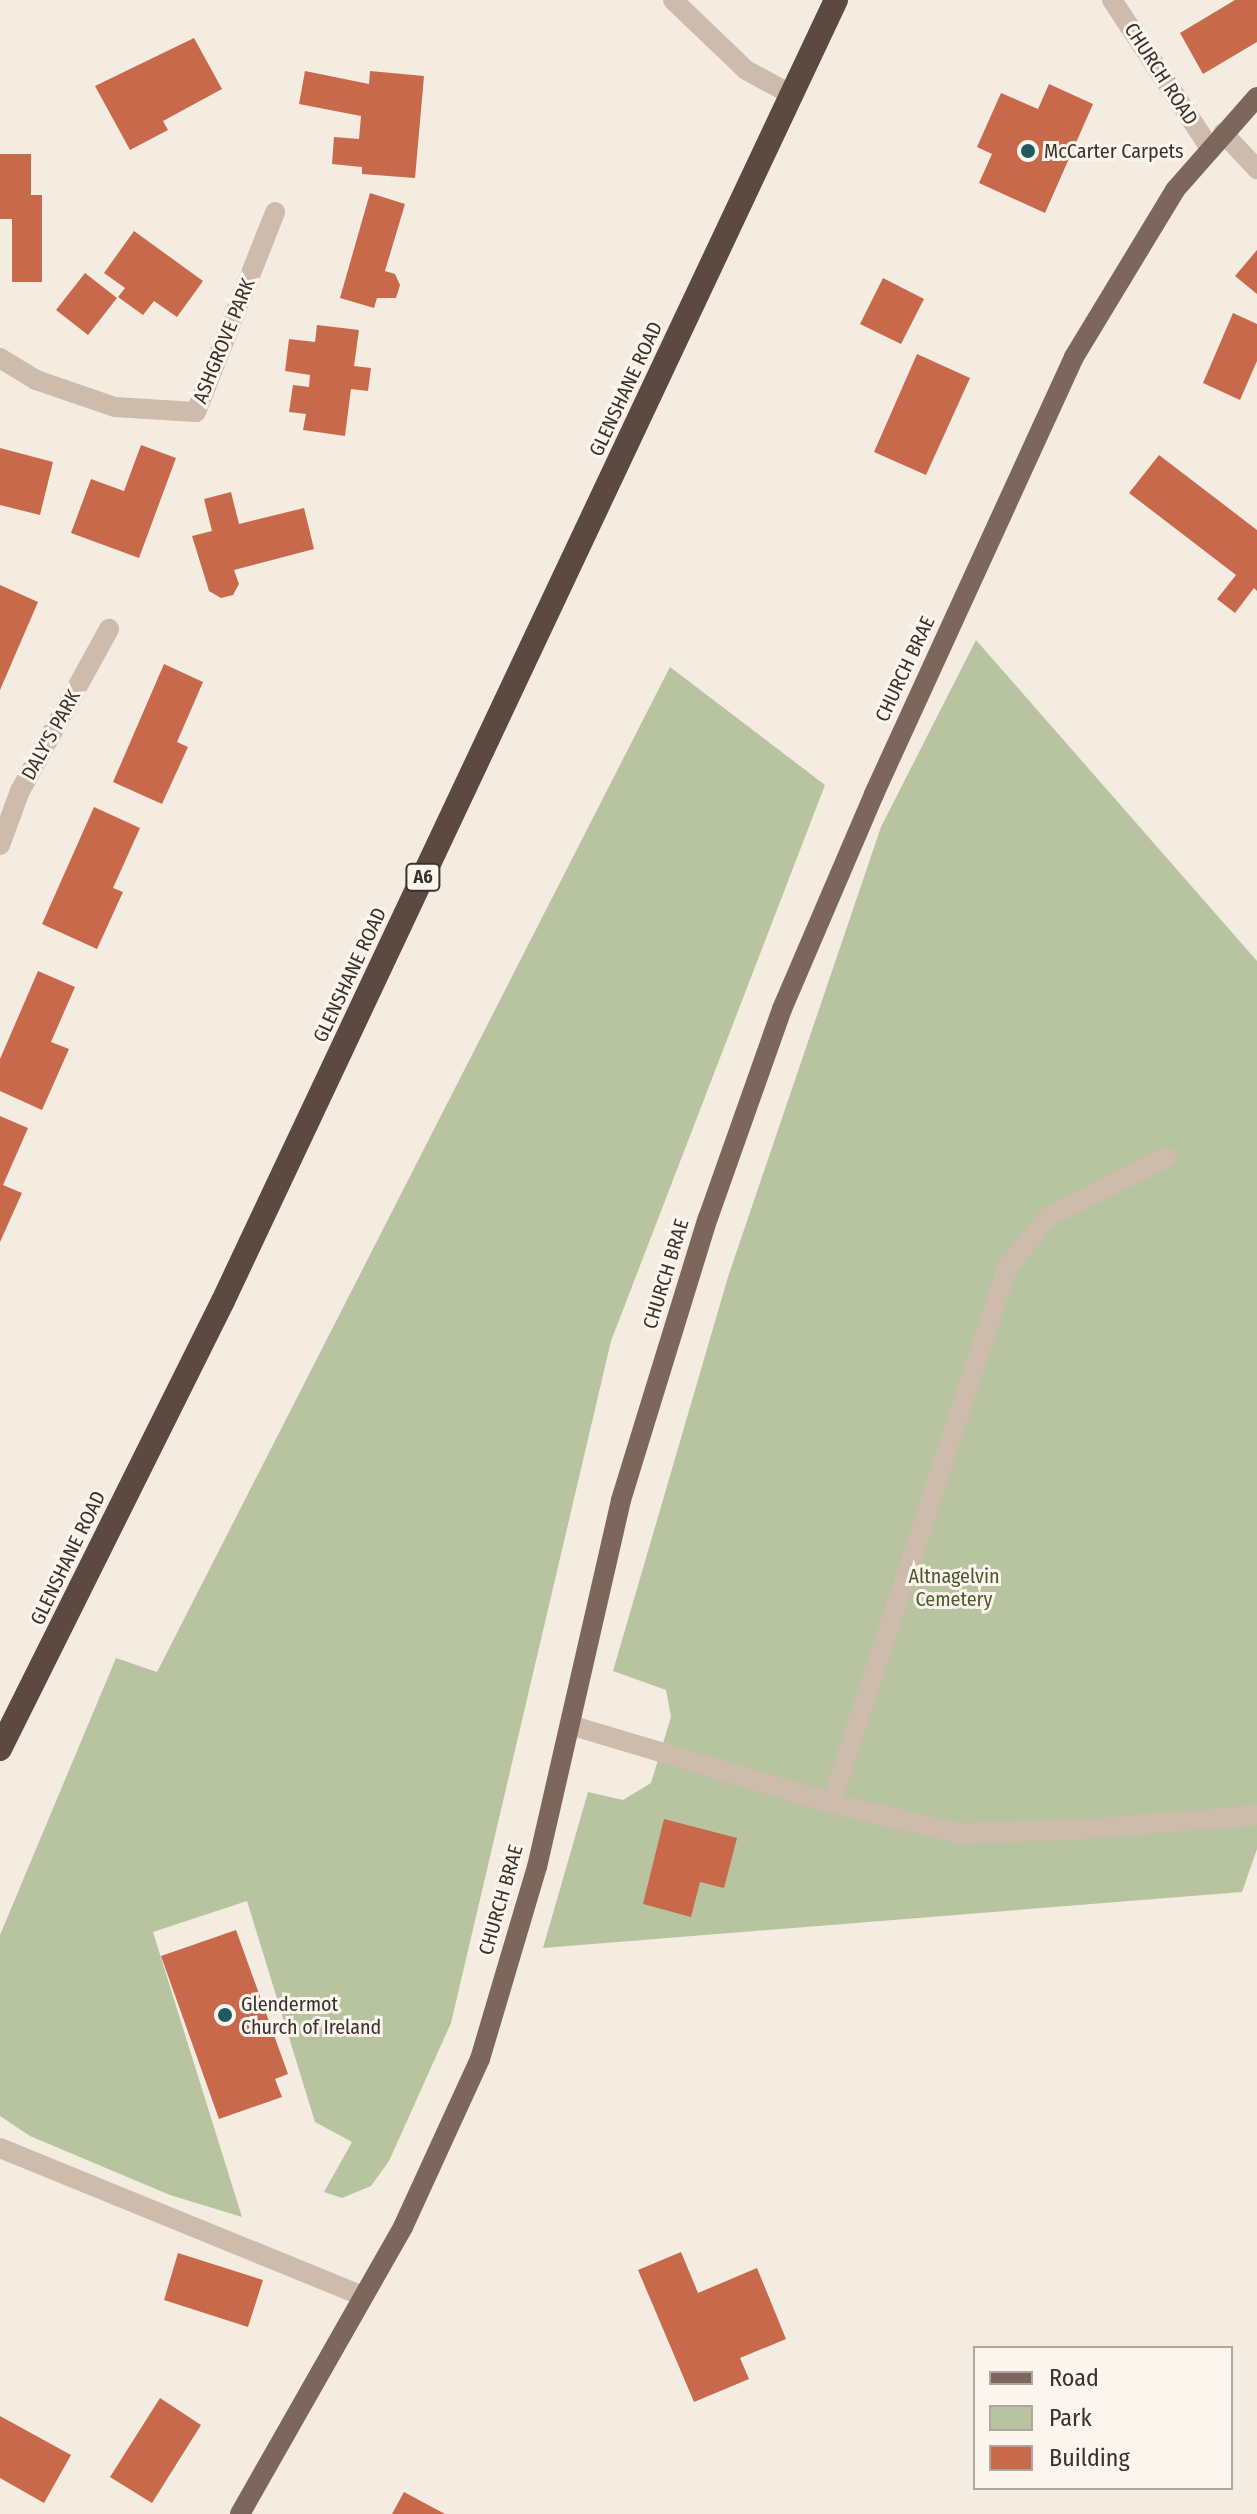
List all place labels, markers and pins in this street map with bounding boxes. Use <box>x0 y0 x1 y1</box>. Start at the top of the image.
place label: McCarter Carpets <box>1044 139 1184 163</box>
marker: McCarter Carpets <box>1019 142 1037 160</box>
place label: Glendermot Church of Ireland <box>241 1992 381 2039</box>
marker: Glendermot Church of Ireland <box>216 2006 234 2024</box>

